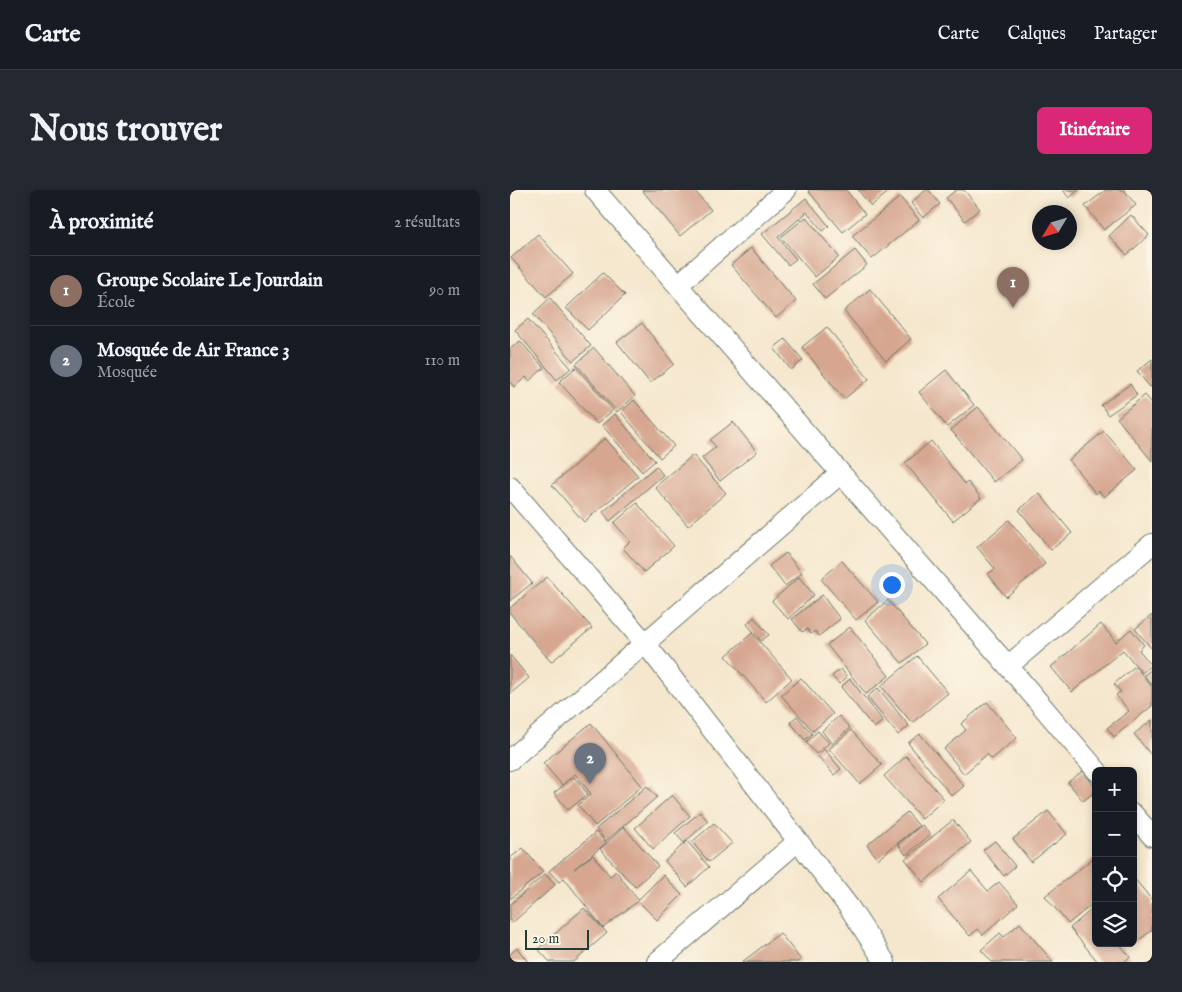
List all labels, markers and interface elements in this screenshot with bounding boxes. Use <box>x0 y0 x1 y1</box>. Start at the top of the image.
text: Carte <box>25 19 81 50</box>
text: Carte <box>938 23 979 46</box>
text: Calques <box>1007 23 1066 46</box>
text: Partager <box>1094 23 1157 46</box>
button: Itinéraire <box>1037 107 1152 154</box>
text: Nous trouver <box>30 108 222 153</box>
north arrow <box>1032 205 1077 250</box>
text: À proximité <box>50 209 153 236</box>
text: 2 résultats <box>394 213 460 233</box>
pin: 1 <box>997 267 1029 308</box>
text: Groupe Scolaire Le Jourdain <box>97 269 323 293</box>
text: 1 <box>63 281 69 301</box>
text: 90 m <box>429 281 460 301</box>
text: École <box>97 293 135 313</box>
text: Mosquée de Air France 3 <box>97 339 290 363</box>
text: 2 <box>62 351 70 371</box>
text: 110 m <box>424 351 460 371</box>
text: Mosquée <box>97 363 157 383</box>
your location <box>879 572 905 598</box>
pin: 2 <box>574 743 606 784</box>
map controls <box>1092 767 1137 947</box>
button: + <box>1092 767 1137 812</box>
button: − <box>1092 812 1137 857</box>
button: locate <box>1092 857 1137 902</box>
button: layers <box>1092 902 1137 947</box>
scale bar <box>525 927 589 950</box>
text: 20 m <box>532 930 559 948</box>

